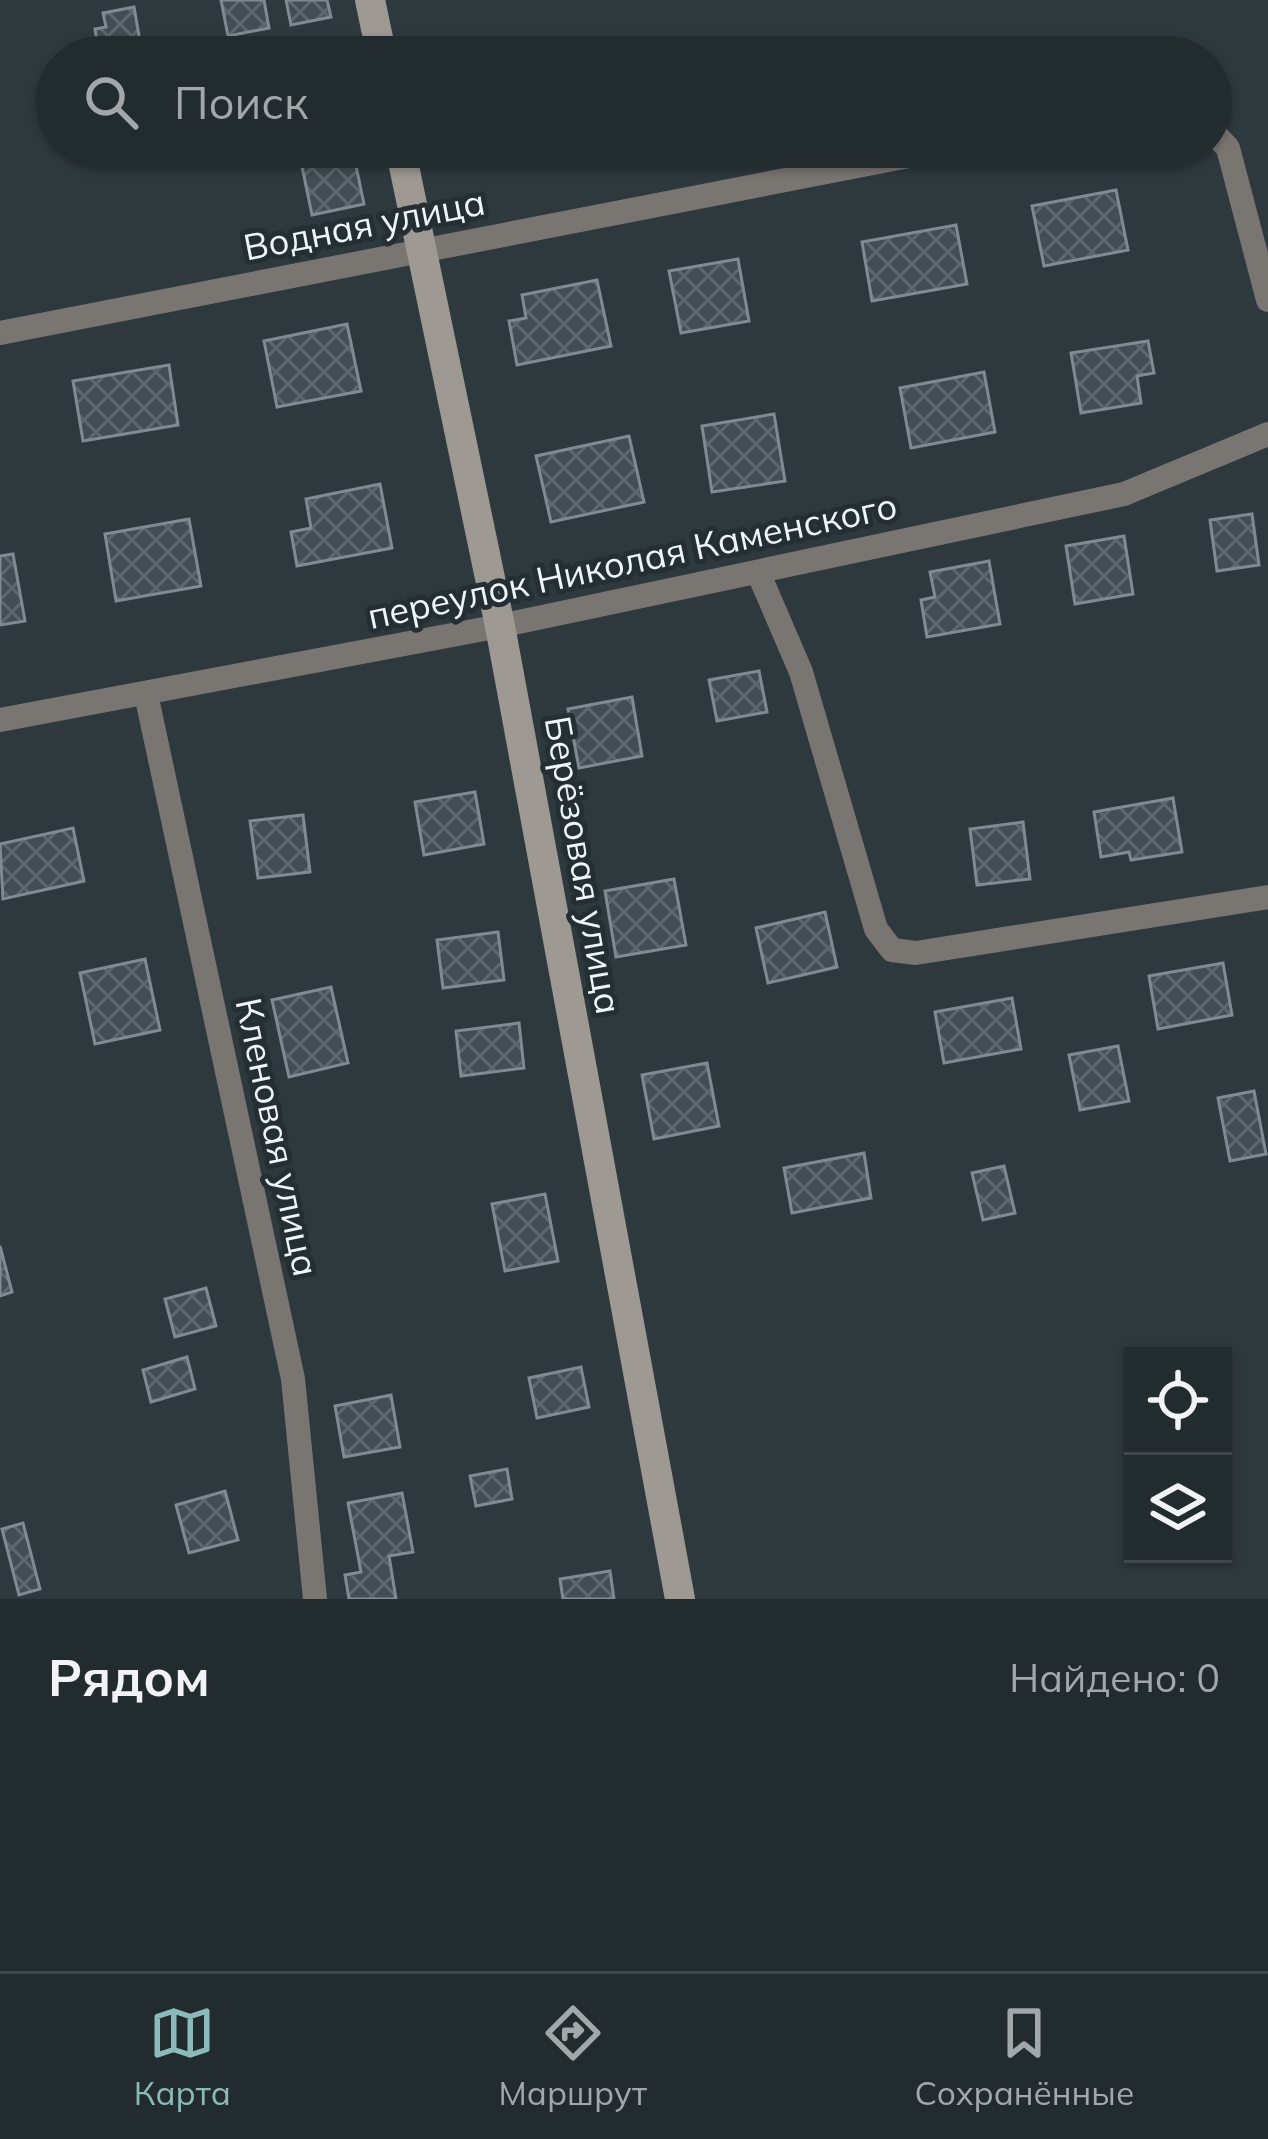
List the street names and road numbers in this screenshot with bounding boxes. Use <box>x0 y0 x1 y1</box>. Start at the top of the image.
street label: Водная улица <box>240 179 488 269</box>
street label: переулок Николая Каменского <box>363 482 901 638</box>
street label: Берёзовая улица <box>536 713 632 1017</box>
street label: Кленовая улица <box>227 994 329 1280</box>

